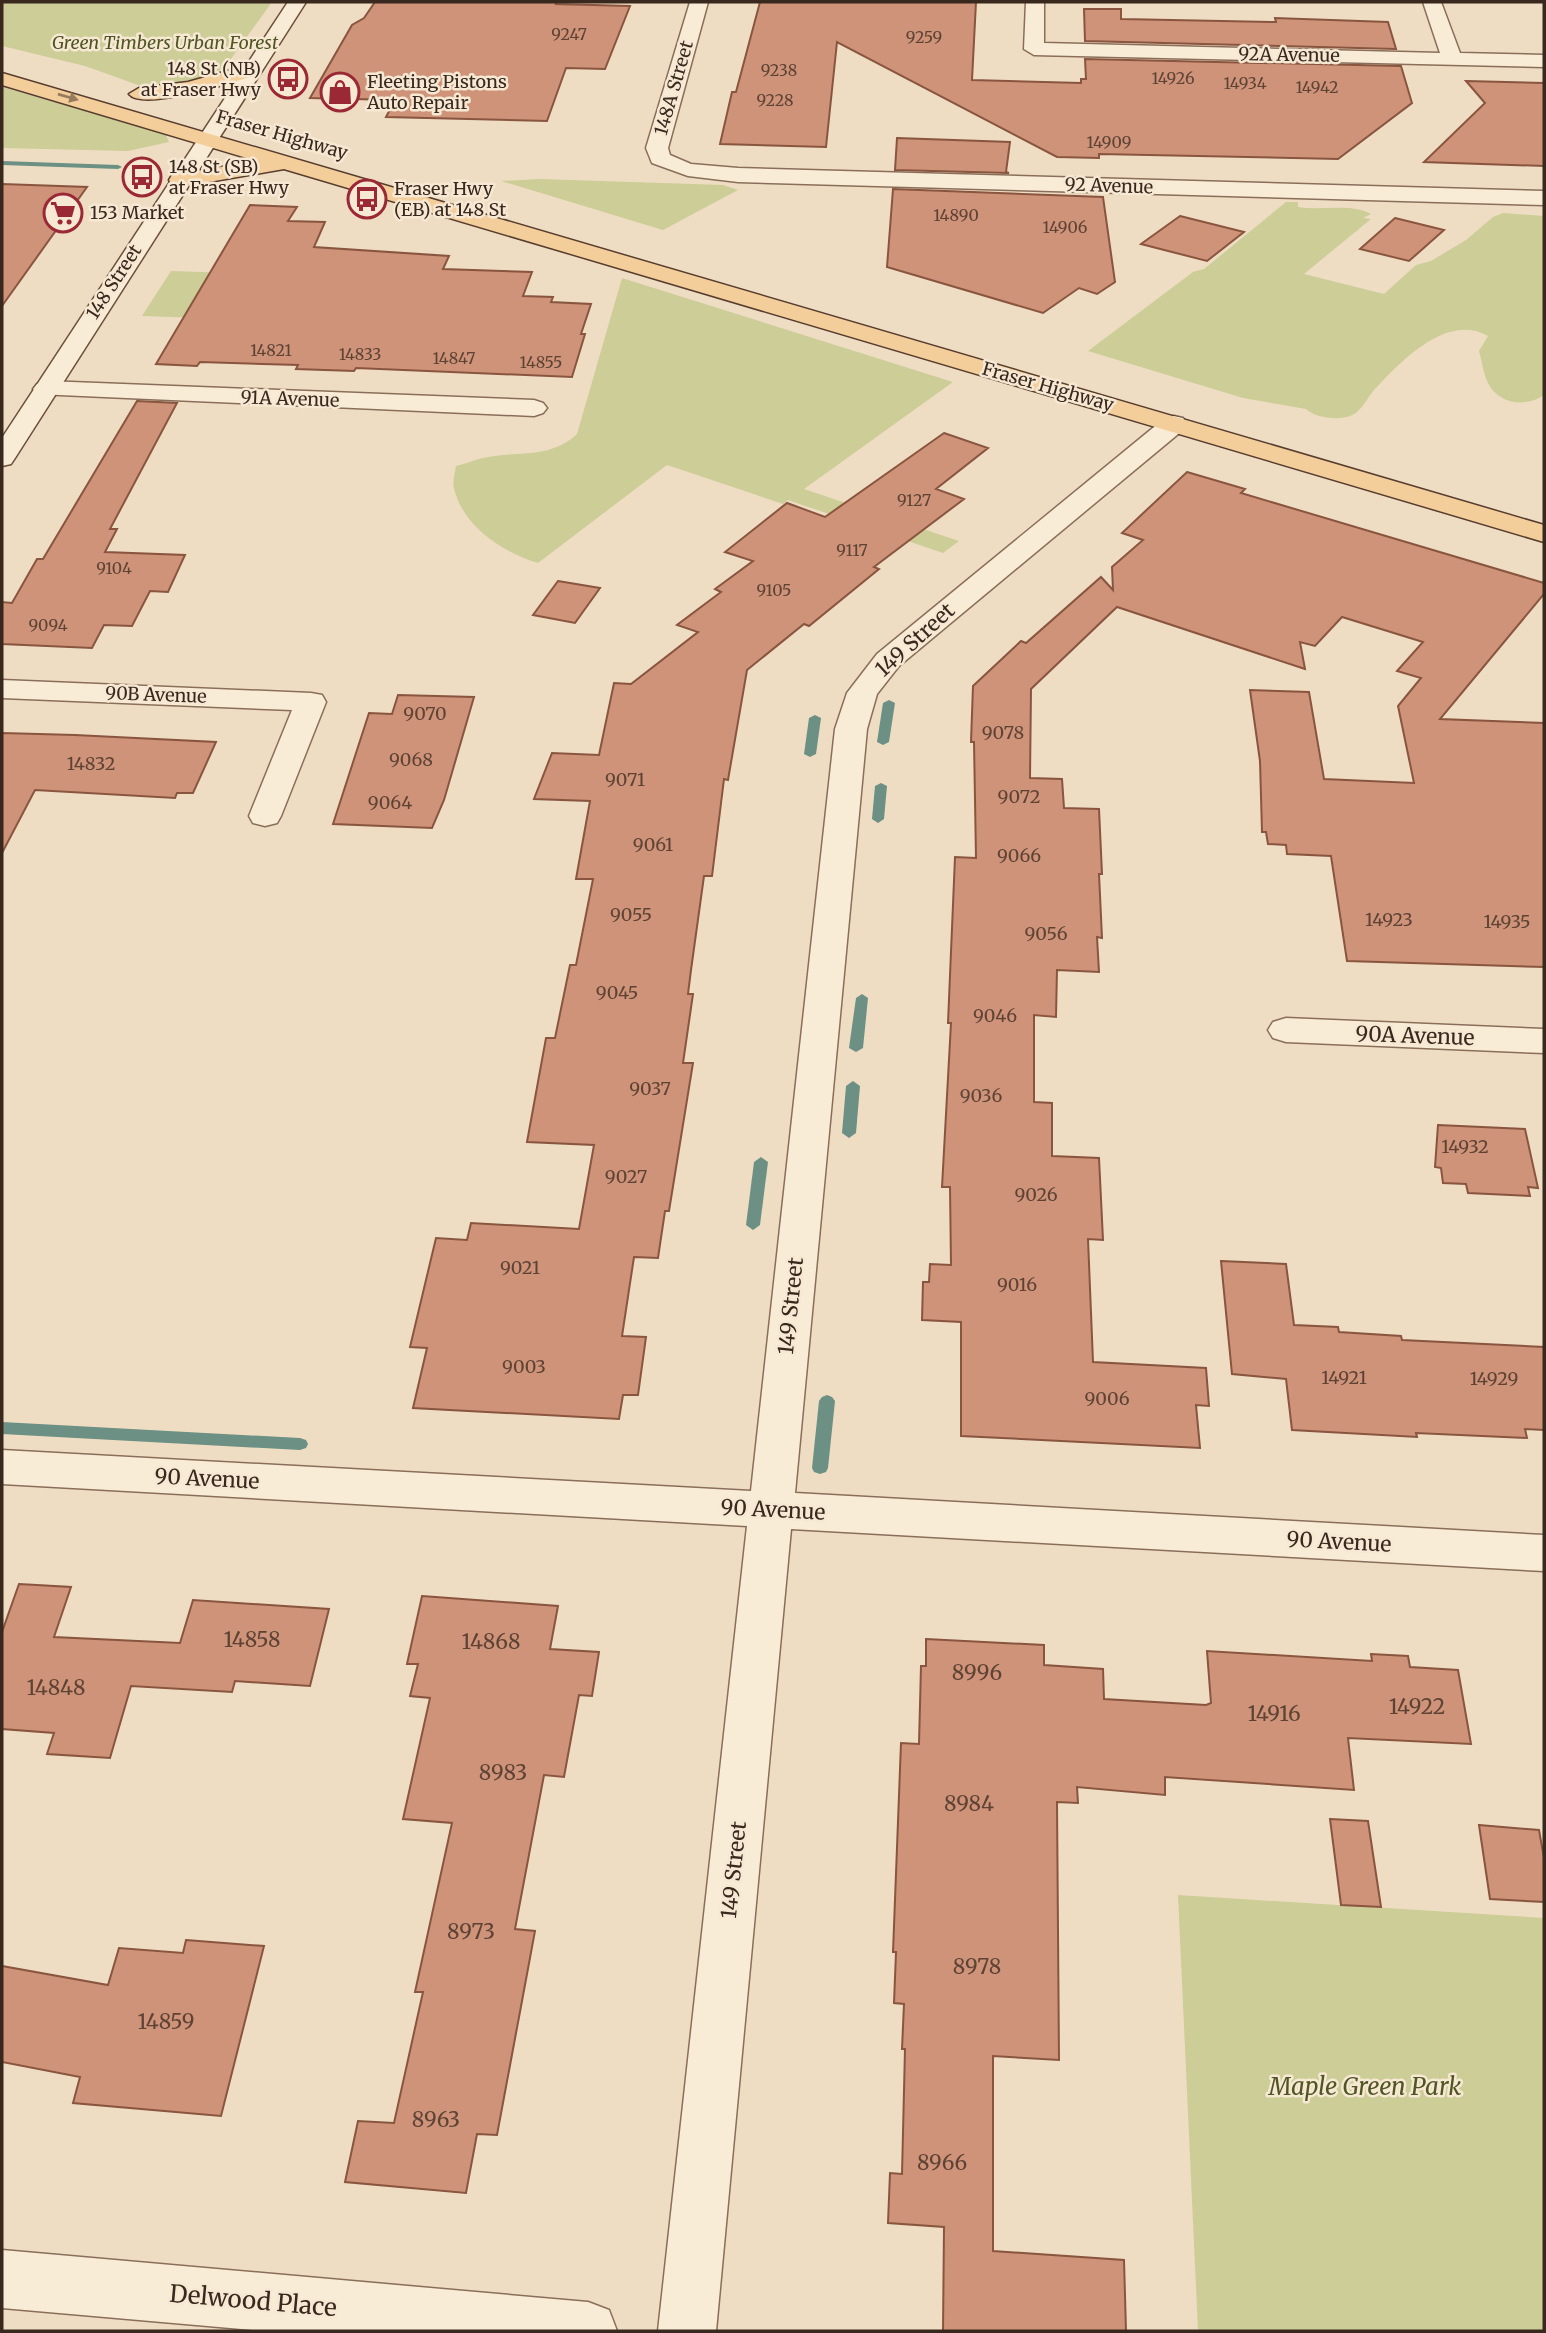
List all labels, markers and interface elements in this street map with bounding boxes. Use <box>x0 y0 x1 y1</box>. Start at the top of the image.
house number: 9247 <box>551 24 587 44</box>
house number: 9259 <box>906 27 942 47</box>
park label: Green Timbers Urban Forest <box>52 31 279 54</box>
street label: 148A Street <box>649 38 698 138</box>
street label: 92A Avenue <box>1238 42 1340 67</box>
place label: 148 St (NB) at Fraser Hwy <box>141 57 262 101</box>
bus stop icon: 148 St (NB) at Fraser Hwy <box>267 58 309 100</box>
house number: 9238 <box>761 60 797 80</box>
house number: 14926 <box>1151 68 1195 88</box>
place label: Fleeting Pistons Auto Repair <box>366 70 507 114</box>
shop icon: Fleeting Pistons Auto Repair <box>319 71 361 113</box>
house number: 14934 <box>1224 73 1267 93</box>
house number: 14942 <box>1295 77 1339 97</box>
house number: 9228 <box>756 90 794 110</box>
one-way arrow <box>57 92 78 102</box>
street label: Fraser Highway <box>214 105 351 164</box>
house number: 14909 <box>1087 132 1131 152</box>
place label: 148 St (SB) at Fraser Hwy <box>169 155 290 199</box>
bus stop icon: 148 St (SB) at Fraser Hwy <box>121 156 163 198</box>
street label: 92 Avenue <box>1064 172 1154 199</box>
place label: Fraser Hwy (EB) at 148 St <box>394 177 506 221</box>
bus stop icon: Fraser Hwy (EB) at 148 St <box>346 178 388 220</box>
supermarket icon: 153 Market <box>42 192 84 234</box>
place label: 153 Market <box>90 201 184 224</box>
house number: 14890 <box>933 205 979 225</box>
house number: 14906 <box>1043 217 1088 237</box>
street label: 148 Street <box>81 240 146 323</box>
house number: 14821 <box>250 340 292 360</box>
house number: 14833 <box>339 344 381 364</box>
house number: 14847 <box>433 348 476 368</box>
house number: 14855 <box>520 352 562 372</box>
street label: Fraser Highway <box>980 357 1117 416</box>
street label: 91A Avenue <box>240 385 340 412</box>
house number: 9127 <box>897 490 931 510</box>
house number: 9117 <box>836 540 868 560</box>
house number: 9104 <box>96 558 132 578</box>
house number: 9105 <box>757 580 791 600</box>
street label: 149 Street <box>869 597 960 682</box>
house number: 9094 <box>28 615 68 635</box>
street label: 90B Avenue <box>105 681 207 708</box>
house number: 9070 <box>403 702 447 725</box>
house number: 9078 <box>982 721 1024 744</box>
house number: 9068 <box>389 748 433 771</box>
house number: 14832 <box>67 752 115 775</box>
house number: 9071 <box>605 768 645 791</box>
house number: 9072 <box>998 785 1040 808</box>
house number: 9064 <box>368 791 412 814</box>
house number: 9061 <box>633 833 673 856</box>
house number: 9066 <box>997 844 1041 867</box>
house number: 9055 <box>610 903 652 926</box>
house number: 14923 <box>1365 908 1413 931</box>
house number: 14935 <box>1483 910 1531 933</box>
house number: 9056 <box>1024 922 1068 945</box>
house number: 9045 <box>596 981 638 1004</box>
house number: 9046 <box>973 1004 1017 1027</box>
street label: 90A Avenue <box>1355 1020 1475 1051</box>
house number: 9037 <box>629 1077 671 1100</box>
house number: 9036 <box>960 1084 1002 1107</box>
house number: 14932 <box>1441 1135 1489 1158</box>
house number: 9027 <box>605 1165 647 1188</box>
house number: 9026 <box>1014 1183 1058 1206</box>
house number: 9021 <box>500 1256 540 1279</box>
street label: 149 Street <box>772 1256 809 1356</box>
house number: 9016 <box>997 1273 1037 1296</box>
house number: 9003 <box>502 1355 546 1378</box>
house number: 14921 <box>1321 1366 1367 1389</box>
house number: 14929 <box>1470 1367 1518 1390</box>
house number: 9006 <box>1084 1387 1130 1410</box>
street label: 90 Avenue <box>154 1462 260 1495</box>
street label: 90 Avenue <box>720 1493 826 1526</box>
street label: 90 Avenue <box>1286 1525 1392 1558</box>
house number: 14858 <box>223 1626 281 1653</box>
house number: 14868 <box>462 1628 520 1655</box>
house number: 8996 <box>952 1659 1002 1686</box>
house number: 14848 <box>26 1674 86 1701</box>
house number: 14922 <box>1389 1693 1445 1720</box>
house number: 14916 <box>1247 1700 1301 1727</box>
house number: 8983 <box>479 1759 527 1786</box>
house number: 8984 <box>944 1790 994 1817</box>
street label: 149 Street <box>715 1820 752 1920</box>
house number: 8973 <box>447 1918 495 1945</box>
house number: 8978 <box>953 1953 1001 1980</box>
house number: 14859 <box>137 2008 195 2035</box>
park label: Maple Green Park <box>1268 2071 1461 2102</box>
house number: 8963 <box>412 2106 460 2133</box>
house number: 8966 <box>917 2149 967 2176</box>
street label: Delwood Place <box>168 2278 338 2323</box>

